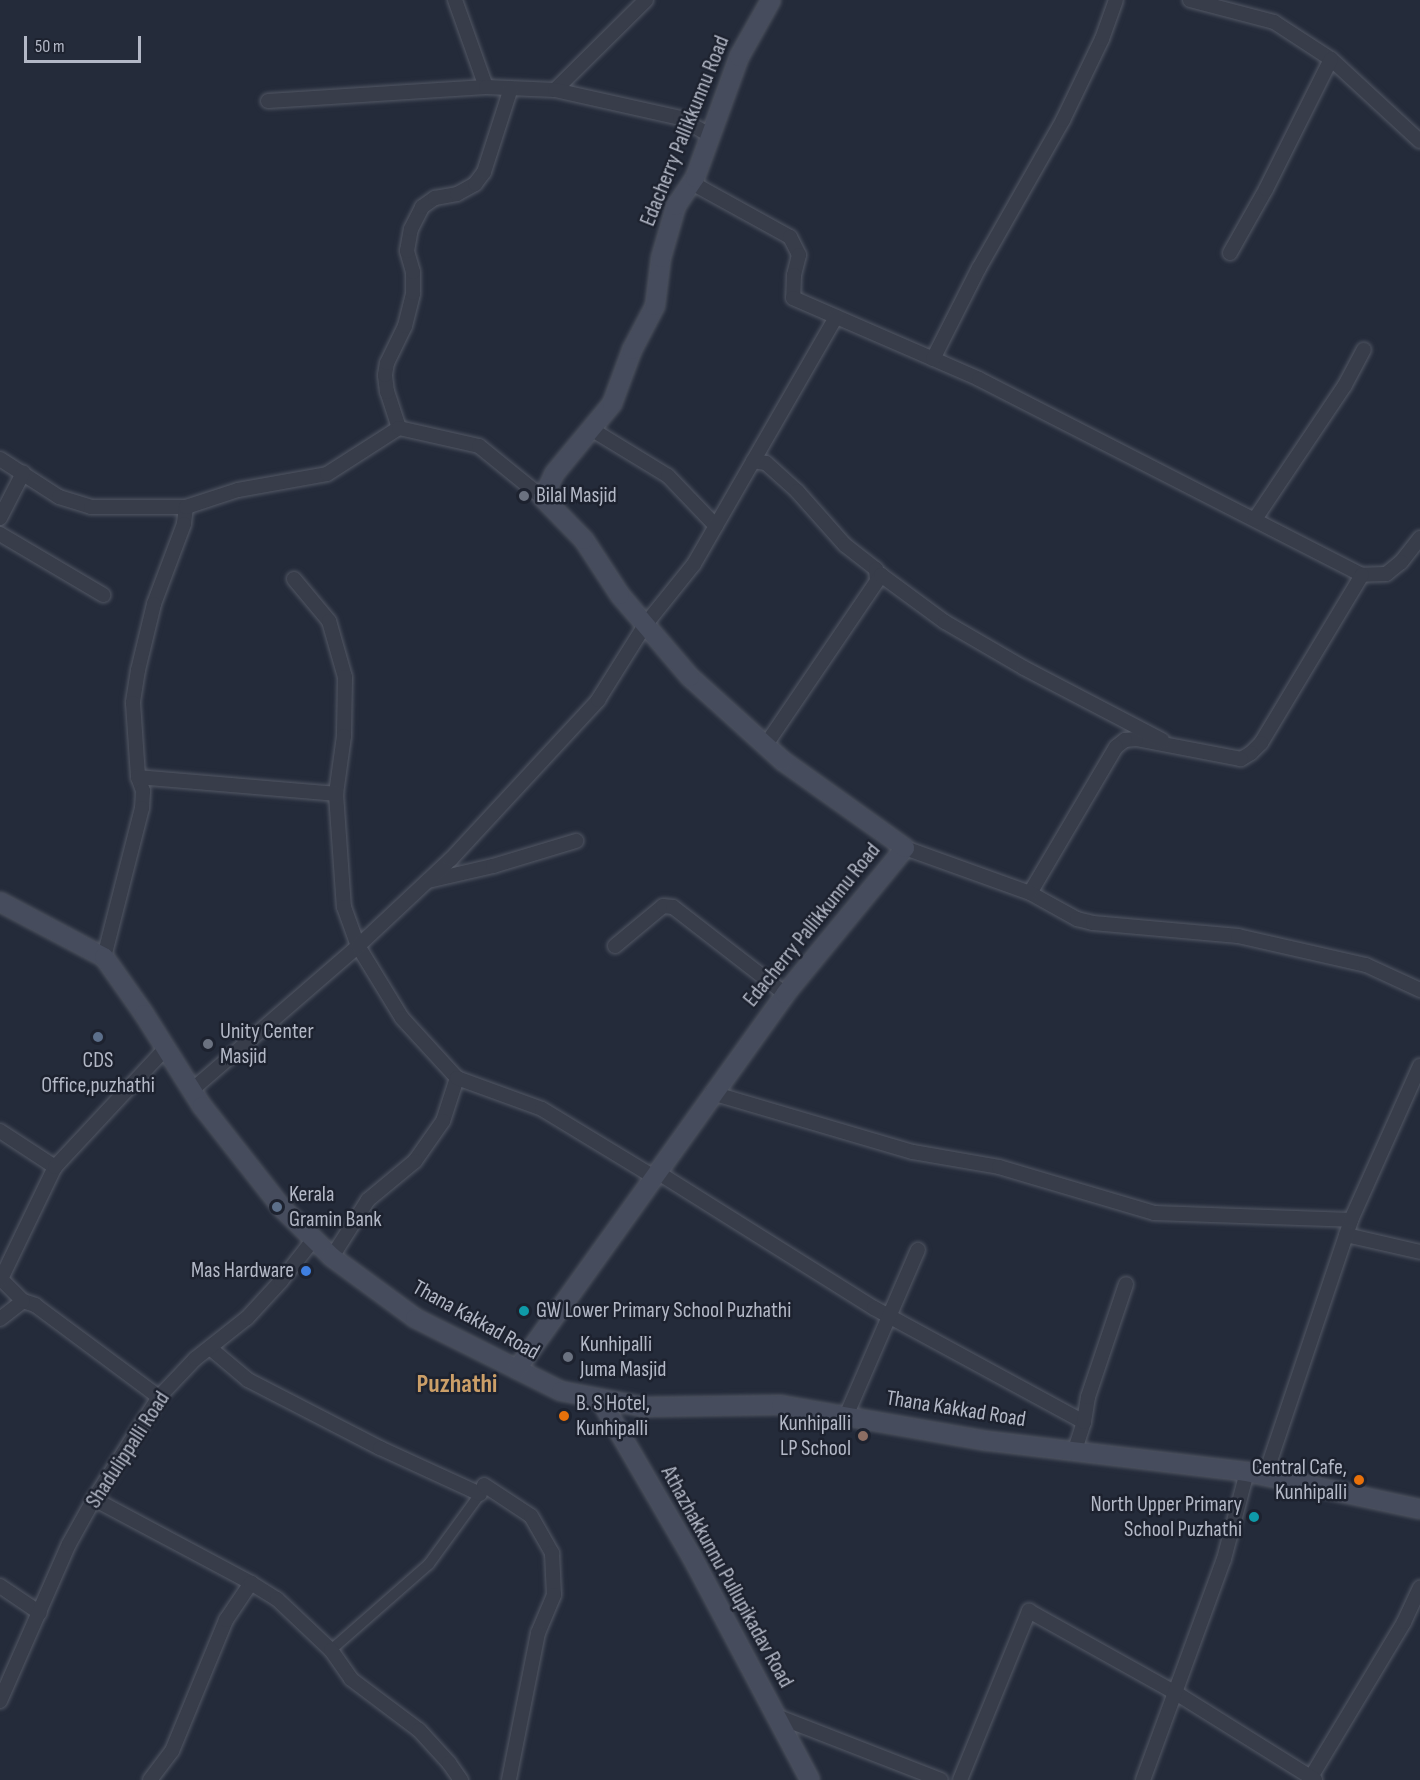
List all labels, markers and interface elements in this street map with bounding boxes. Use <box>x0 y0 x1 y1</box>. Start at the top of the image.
scale bar <box>27 24 144 62</box>
street label: Edacherry Pallikkunnu Road <box>635 32 735 230</box>
text: 50 m <box>35 36 65 57</box>
place label: Bilal Masjid <box>536 483 617 509</box>
marker: Bilal Masjid <box>517 489 531 503</box>
street label: Edacherry Pallikkunnu Road <box>738 838 886 1012</box>
place label: Unity Center Masjid <box>220 1018 314 1070</box>
marker: CDS Office,puzhathi <box>91 1030 105 1044</box>
marker: Unity Center Masjid <box>201 1037 215 1051</box>
place label: CDS Office,puzhathi <box>41 1047 155 1098</box>
place label: Kerala Gramin Bank <box>289 1181 382 1232</box>
marker: Kerala Gramin Bank <box>270 1200 284 1214</box>
place label: Mas Hardware <box>191 1258 294 1284</box>
marker: Mas Hardware <box>299 1264 313 1278</box>
street label: Thana Kakkad Road <box>408 1274 544 1366</box>
place label: GW Lower Primary School Puzhathi <box>536 1298 791 1324</box>
marker: GW Lower Primary School Puzhathi <box>517 1304 531 1318</box>
place label: Kunhipalli Juma Masjid <box>580 1331 666 1382</box>
marker: Kunhipalli Juma Masjid <box>561 1350 575 1364</box>
district label: Puzhathi <box>417 1369 497 1401</box>
street label: Thana Kakkad Road <box>884 1385 1028 1433</box>
street label: Shadulippalli Road <box>80 1387 176 1513</box>
place label: B. S Hotel, Kunhipalli <box>576 1390 650 1442</box>
marker: B. S Hotel, Kunhipalli <box>557 1409 571 1423</box>
place label: Kunhipalli LP School <box>779 1410 851 1462</box>
marker: Kunhipalli LP School <box>856 1429 870 1443</box>
place label: Central Cafe, Kunhipalli <box>1252 1454 1347 1506</box>
street label: Athazhakkunnu Pullupikadav Road <box>655 1462 799 1692</box>
marker: Central Cafe, Kunhipalli <box>1352 1473 1366 1487</box>
place label: North Upper Primary School Puzhathi <box>1090 1491 1242 1542</box>
marker: North Upper Primary School Puzhathi <box>1247 1510 1261 1524</box>

